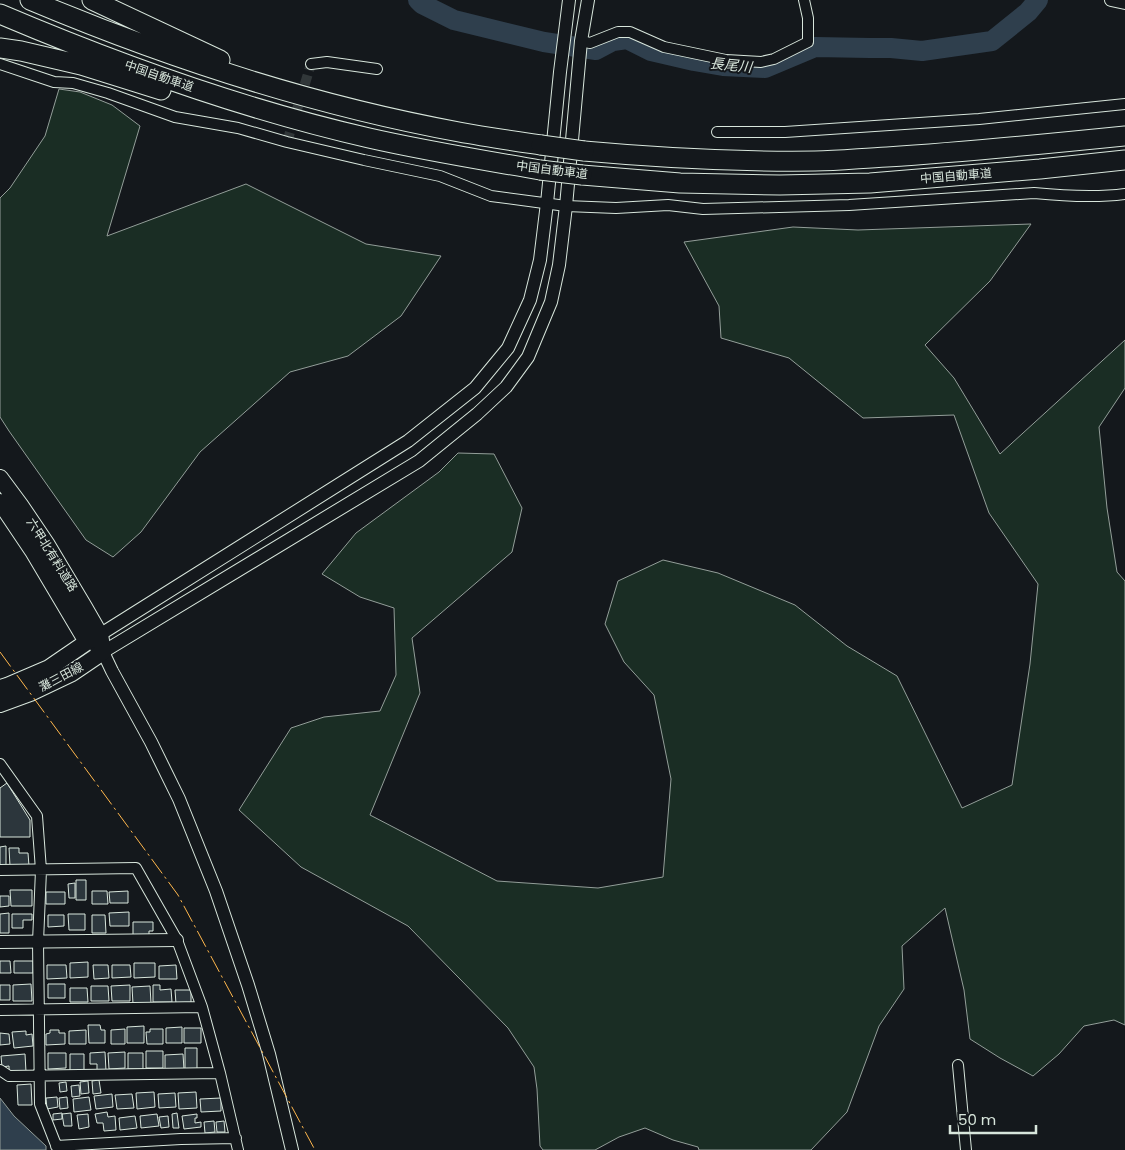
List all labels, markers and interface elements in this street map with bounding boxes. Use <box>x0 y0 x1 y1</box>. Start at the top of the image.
water label: 長尾川 <box>709 53 755 77</box>
street label: 中国自動車道 <box>122 56 196 95</box>
street label: 中国自動車道 <box>515 157 589 182</box>
street label: 中国自動車道 <box>919 164 993 187</box>
street label: 六甲北有料道路 <box>23 515 82 595</box>
street label: 灘三田線 <box>36 658 86 695</box>
scale bar <box>950 1102 1036 1134</box>
text: 50 m <box>958 1109 996 1130</box>

